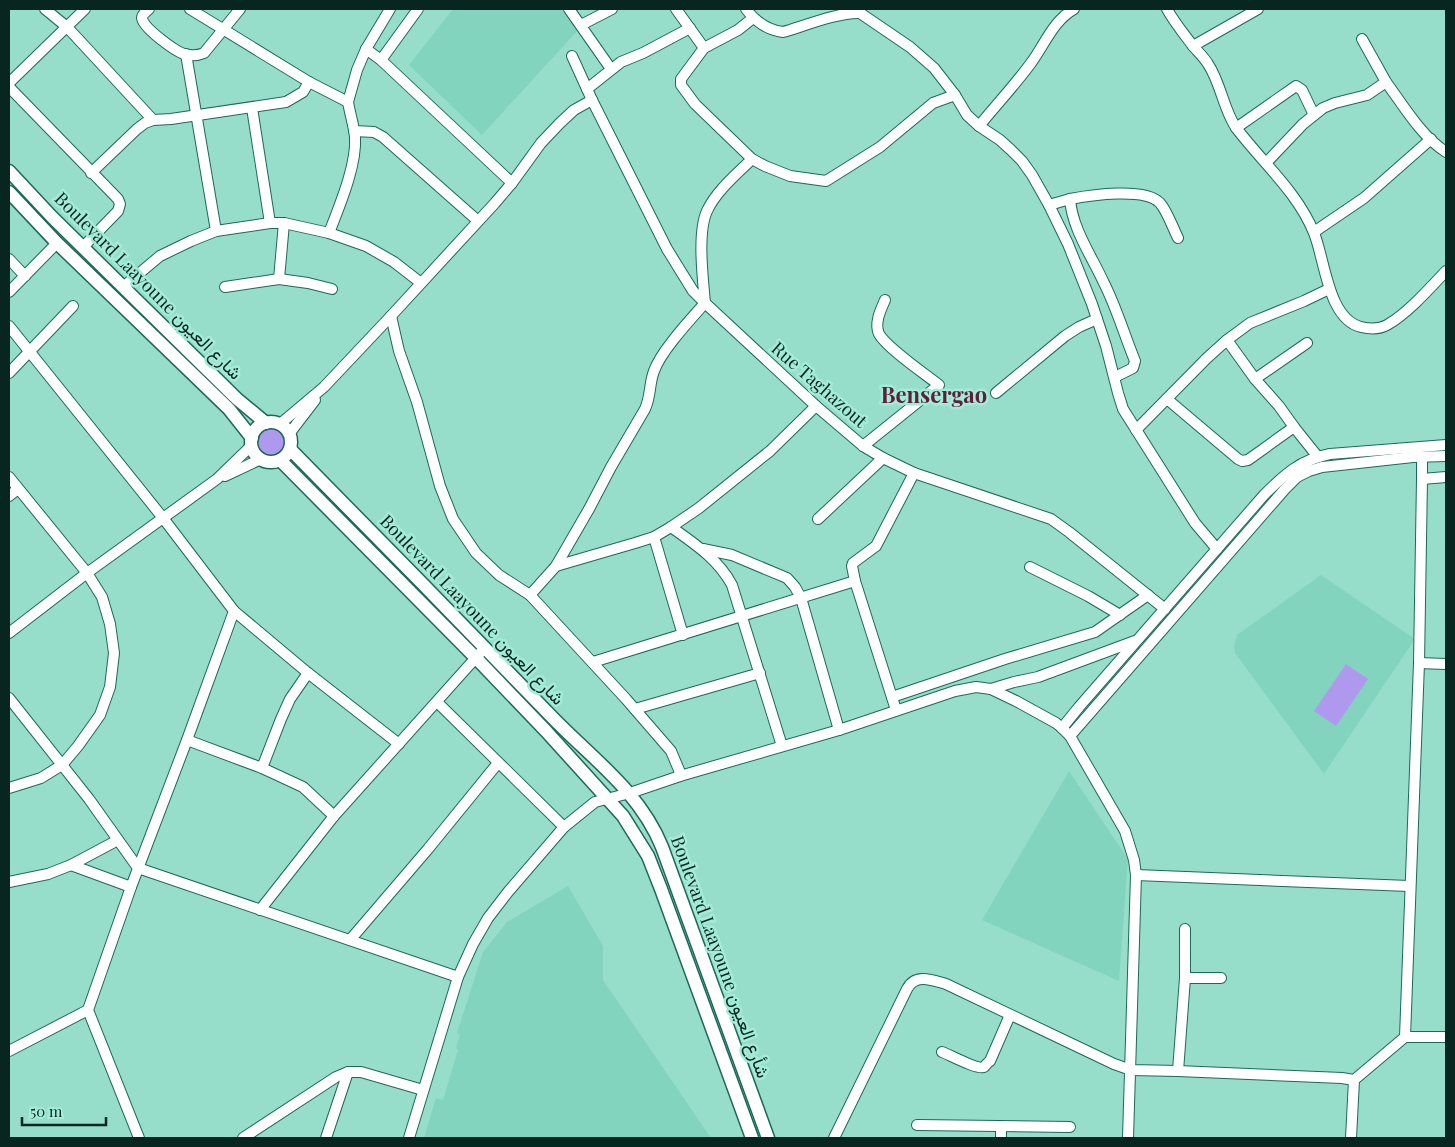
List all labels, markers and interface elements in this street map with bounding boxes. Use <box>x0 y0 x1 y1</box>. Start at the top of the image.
street label: Boulevard Laayoune شارع العيون <box>49 186 248 385</box>
street label: Rue Taghazout <box>767 336 873 433</box>
district label: Bensergao <box>881 379 987 409</box>
street label: Boulevard Laayoune شارع العيون <box>375 509 570 710</box>
street label: Boulevard Laayoune شأرع العيون <box>665 832 776 1081</box>
scale bar <box>22 1094 106 1126</box>
text: 50 m <box>30 1101 63 1121</box>

